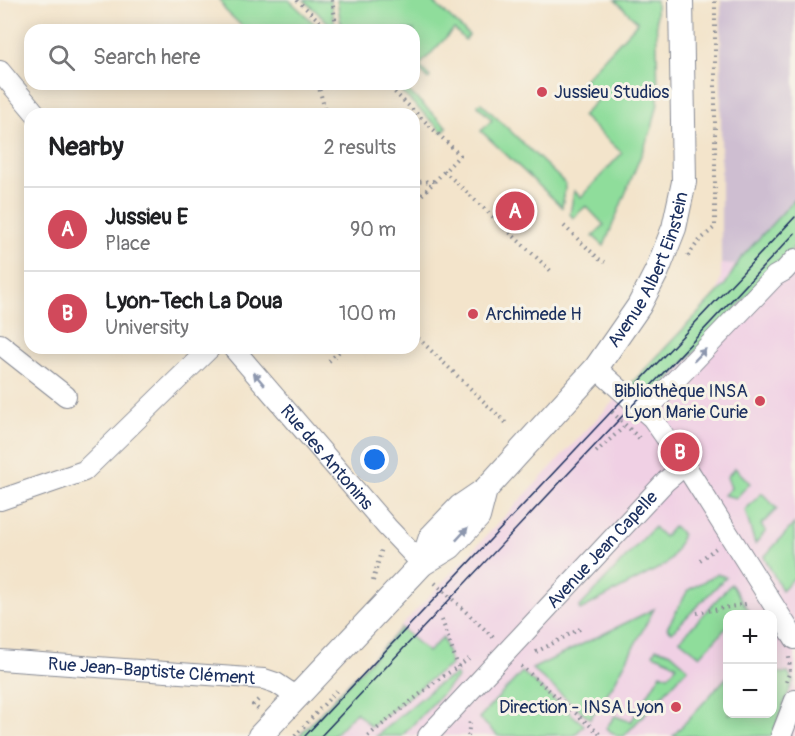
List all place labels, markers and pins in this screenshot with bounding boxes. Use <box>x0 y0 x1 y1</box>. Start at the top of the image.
place label: Jussieu Studios <box>554 81 669 104</box>
marker: Jussieu Studios <box>535 85 549 99</box>
pin: A <box>496 188 534 234</box>
place label: Archimede H <box>485 303 582 326</box>
marker: Archimede H <box>466 307 480 321</box>
place label: Bibliothèque INSA Lyon Marie Curie <box>614 380 748 424</box>
marker: Bibliothèque INSA Lyon Marie Curie <box>753 394 767 408</box>
pin: B <box>660 430 700 474</box>
place label: Direction - INSA Lyon <box>499 696 664 719</box>
marker: Direction - INSA Lyon <box>669 700 683 714</box>

